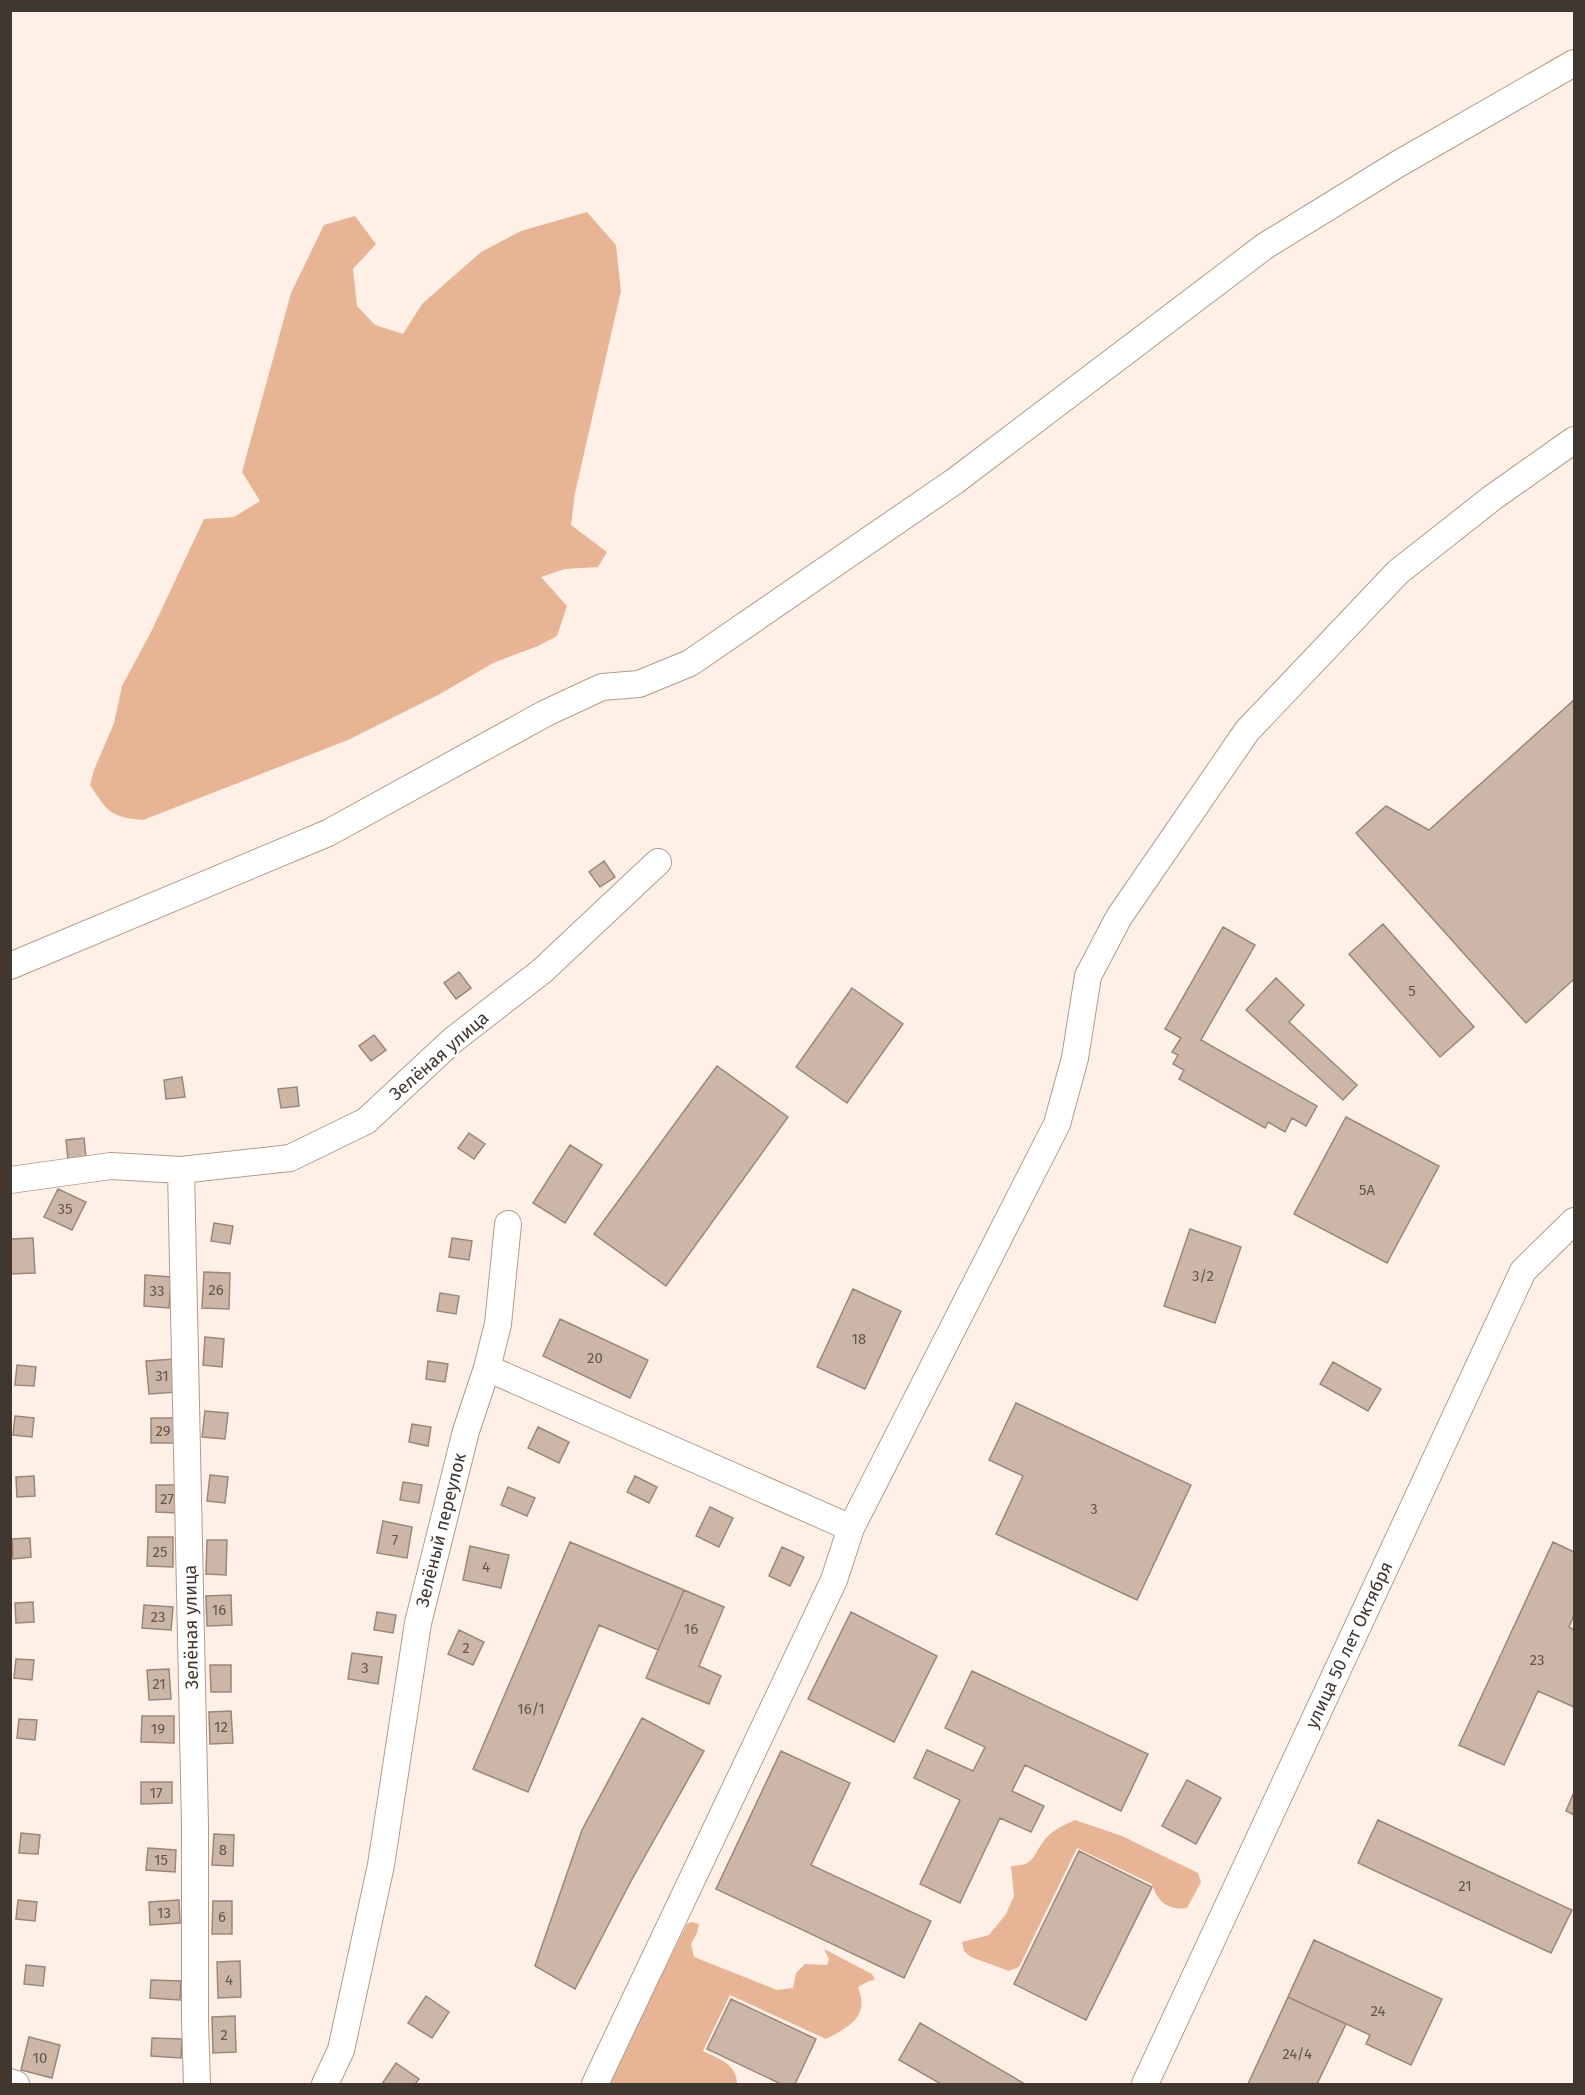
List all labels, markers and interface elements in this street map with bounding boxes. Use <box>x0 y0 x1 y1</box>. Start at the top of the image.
house number: 5 <box>1408 982 1416 1000</box>
street label: Зелёная улица <box>385 1007 493 1105</box>
house number: 5А <box>1359 1181 1375 1199</box>
house number: 35 <box>57 1200 73 1218</box>
house number: 3/2 <box>1192 1267 1214 1285</box>
house number: 26 <box>208 1281 224 1299</box>
house number: 33 <box>150 1282 164 1300</box>
house number: 18 <box>852 1330 866 1348</box>
house number: 20 <box>587 1349 603 1367</box>
house number: 31 <box>155 1367 169 1385</box>
house number: 29 <box>155 1422 171 1440</box>
street label: Зелёный переулок <box>411 1450 471 1610</box>
house number: 27 <box>160 1490 174 1508</box>
house number: 3 <box>1090 1500 1098 1518</box>
house number: 7 <box>392 1531 399 1549</box>
house number: 25 <box>153 1543 167 1561</box>
house number: 4 <box>482 1558 490 1576</box>
street label: улица 50 лет Октября <box>1301 1558 1397 1732</box>
street label: Зелёная улица <box>179 1565 203 1689</box>
house number: 16 <box>212 1601 226 1619</box>
house number: 23 <box>151 1608 165 1626</box>
house number: 16 <box>684 1620 698 1638</box>
house number: 2 <box>462 1639 470 1657</box>
house number: 23 <box>1530 1651 1544 1669</box>
house number: 3 <box>361 1659 369 1677</box>
house number: 21 <box>152 1675 166 1693</box>
house number: 16/1 <box>517 1700 545 1718</box>
house number: 12 <box>214 1718 228 1736</box>
house number: 19 <box>151 1720 165 1738</box>
house number: 17 <box>149 1784 163 1802</box>
house number: 8 <box>219 1841 227 1859</box>
house number: 15 <box>154 1851 168 1869</box>
house number: 21 <box>1458 1877 1472 1895</box>
house number: 13 <box>157 1904 171 1922</box>
house number: 6 <box>218 1908 226 1926</box>
house number: 4 <box>225 1971 233 1989</box>
house number: 24 <box>1370 2002 1386 2020</box>
house number: 2 <box>220 2026 228 2044</box>
house number: 24/4 <box>1282 2045 1312 2063</box>
house number: 10 <box>33 2049 47 2067</box>

